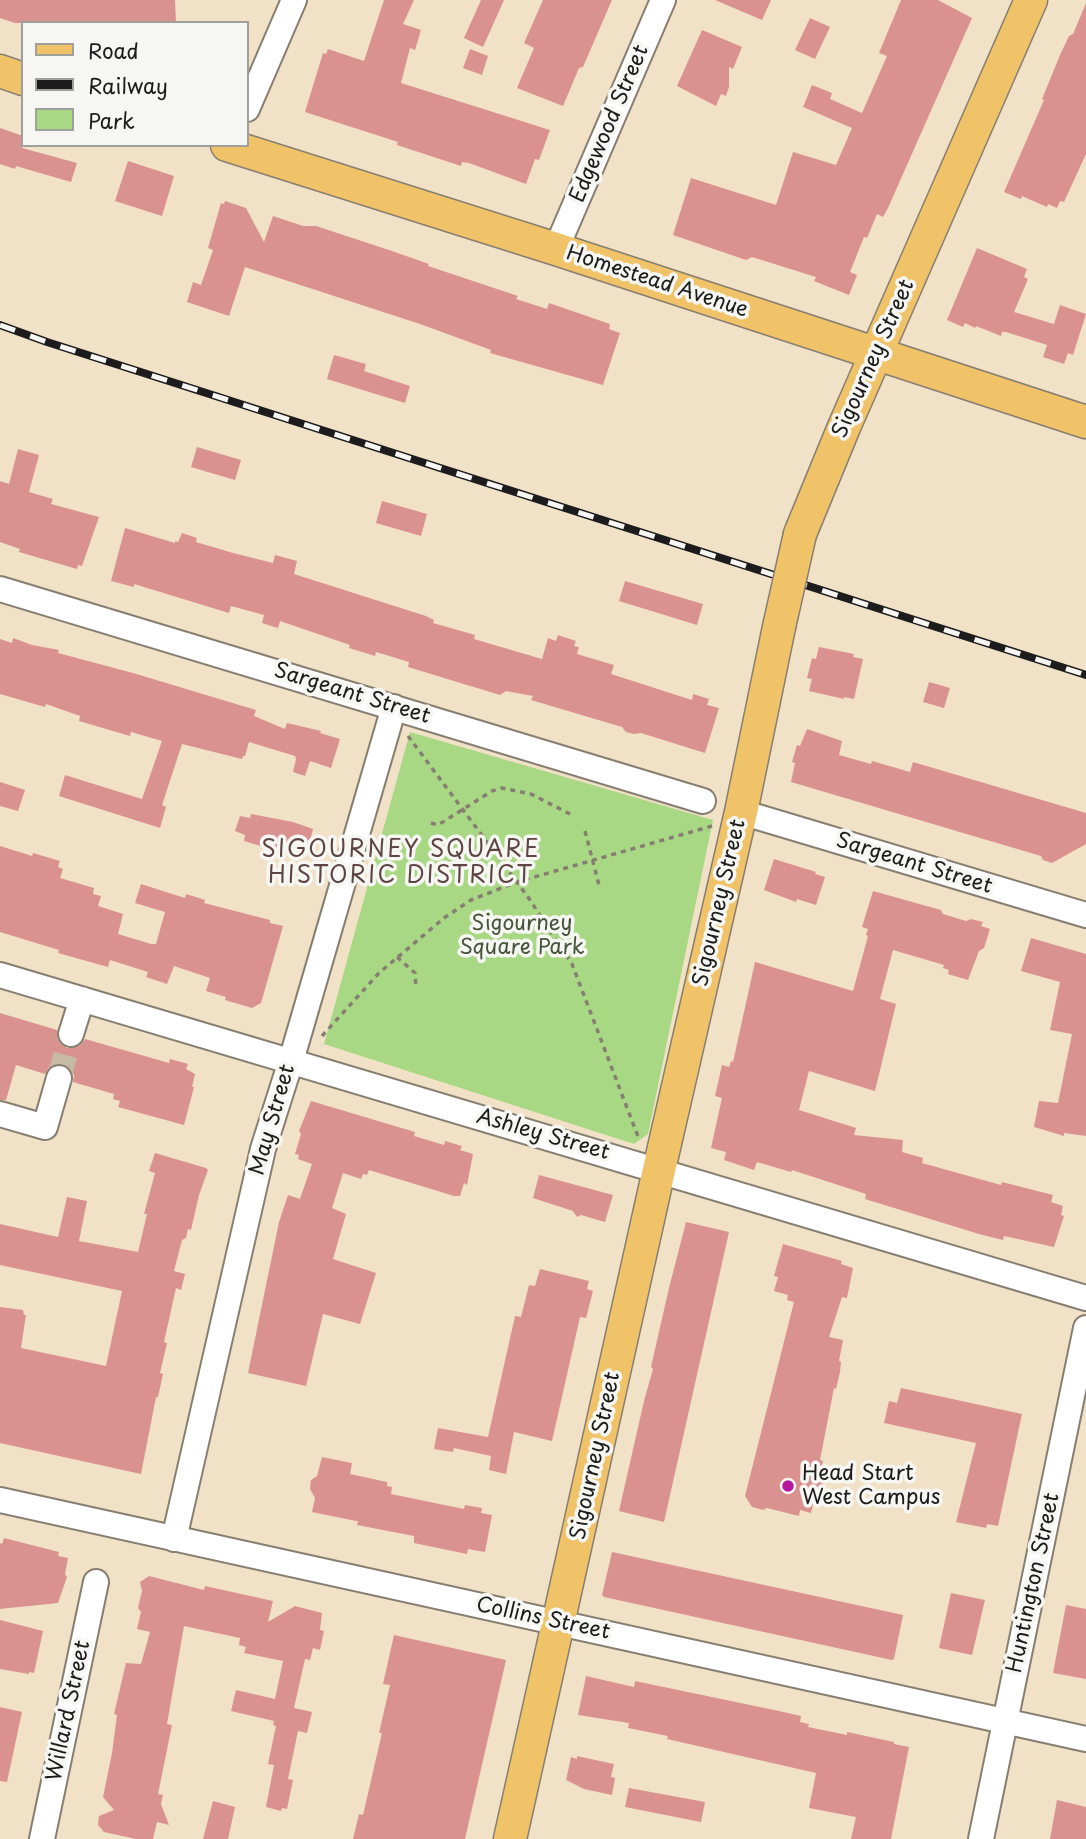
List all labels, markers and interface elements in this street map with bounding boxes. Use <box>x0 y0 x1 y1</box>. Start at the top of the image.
legend <box>21 21 248 147</box>
text: Road <box>88 34 139 66</box>
street label: Edgewood Street <box>565 41 655 207</box>
text: Railway <box>88 69 168 101</box>
text: Park <box>88 104 135 136</box>
street label: Homestead Avenue <box>563 241 751 323</box>
street label: Sigourney Street <box>828 276 920 442</box>
street label: Sargeant Street <box>271 658 433 730</box>
street label: Sigourney Street <box>689 817 751 989</box>
street label: Sargeant Street <box>833 828 995 900</box>
district label: SIGOURNEY SQUARE HISTORIC DISTRICT <box>264 837 538 891</box>
park label: Sigourney Square Park <box>459 911 585 961</box>
street label: May Street <box>245 1062 301 1178</box>
street label: Ashley Street <box>474 1104 612 1166</box>
street label: Sigourney Street <box>566 1370 626 1542</box>
place label: Head Start West Campus <box>802 1461 940 1511</box>
marker: Head Start West Campus <box>780 1478 796 1494</box>
street label: Huntington Street <box>1003 1491 1065 1675</box>
street label: Collins Street <box>474 1593 612 1645</box>
street label: Willard Street <box>42 1638 96 1784</box>

